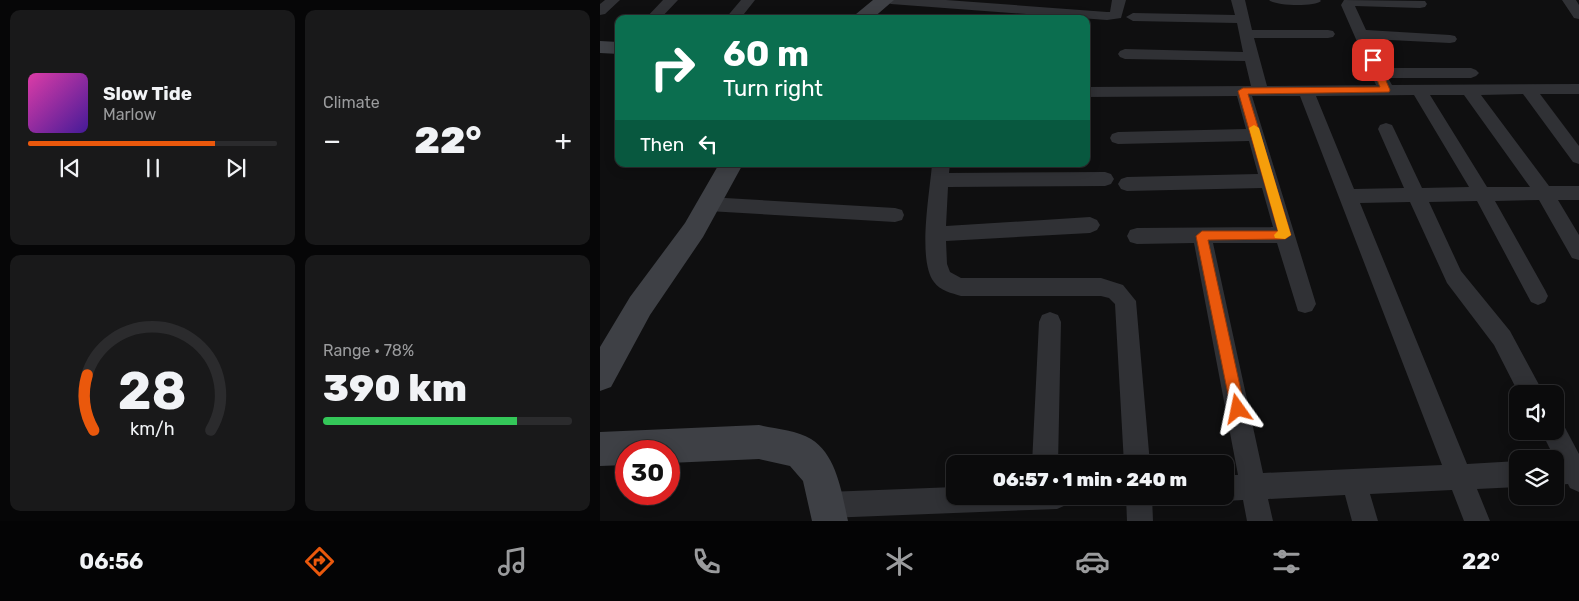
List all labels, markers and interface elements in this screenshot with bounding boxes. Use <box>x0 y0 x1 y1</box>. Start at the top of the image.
text: 60 m <box>723 33 809 75</box>
icon: right <box>640 35 705 100</box>
pin <box>1352 39 1394 81</box>
icon: arrive <box>1359 46 1387 74</box>
text: Turn right <box>723 75 823 102</box>
text: Slow Tide <box>103 82 192 105</box>
text: Climate <box>323 93 380 112</box>
text: Marlow <box>103 105 156 124</box>
text: 22° <box>414 117 482 163</box>
text: − <box>323 124 341 157</box>
text: + <box>555 124 572 157</box>
icon: left <box>694 130 722 158</box>
text: Then <box>640 133 684 156</box>
icon: previous <box>56 154 84 182</box>
icon: pause <box>139 154 167 182</box>
icon: next <box>222 154 250 182</box>
text: Range · 78% <box>323 341 414 360</box>
text: 28 <box>118 360 187 422</box>
text: 390 km <box>323 365 467 411</box>
position arrow <box>1211 382 1263 434</box>
map controls <box>1509 385 1564 505</box>
button: sound <box>1509 385 1564 440</box>
text: km/h <box>130 418 175 439</box>
speed limit sign: 30 <box>615 440 680 505</box>
button: layers <box>1509 450 1564 505</box>
text: 06:57 · 1 min · 240 m <box>993 468 1187 491</box>
icon: directions <box>302 544 337 579</box>
icon: music <box>495 544 530 579</box>
icon: phone <box>689 544 724 579</box>
icon: climate <box>882 544 917 579</box>
icon: car <box>1075 544 1110 579</box>
icon: filters <box>1269 544 1304 579</box>
text: 06:56 <box>79 548 143 575</box>
text: 22° <box>1462 548 1500 575</box>

